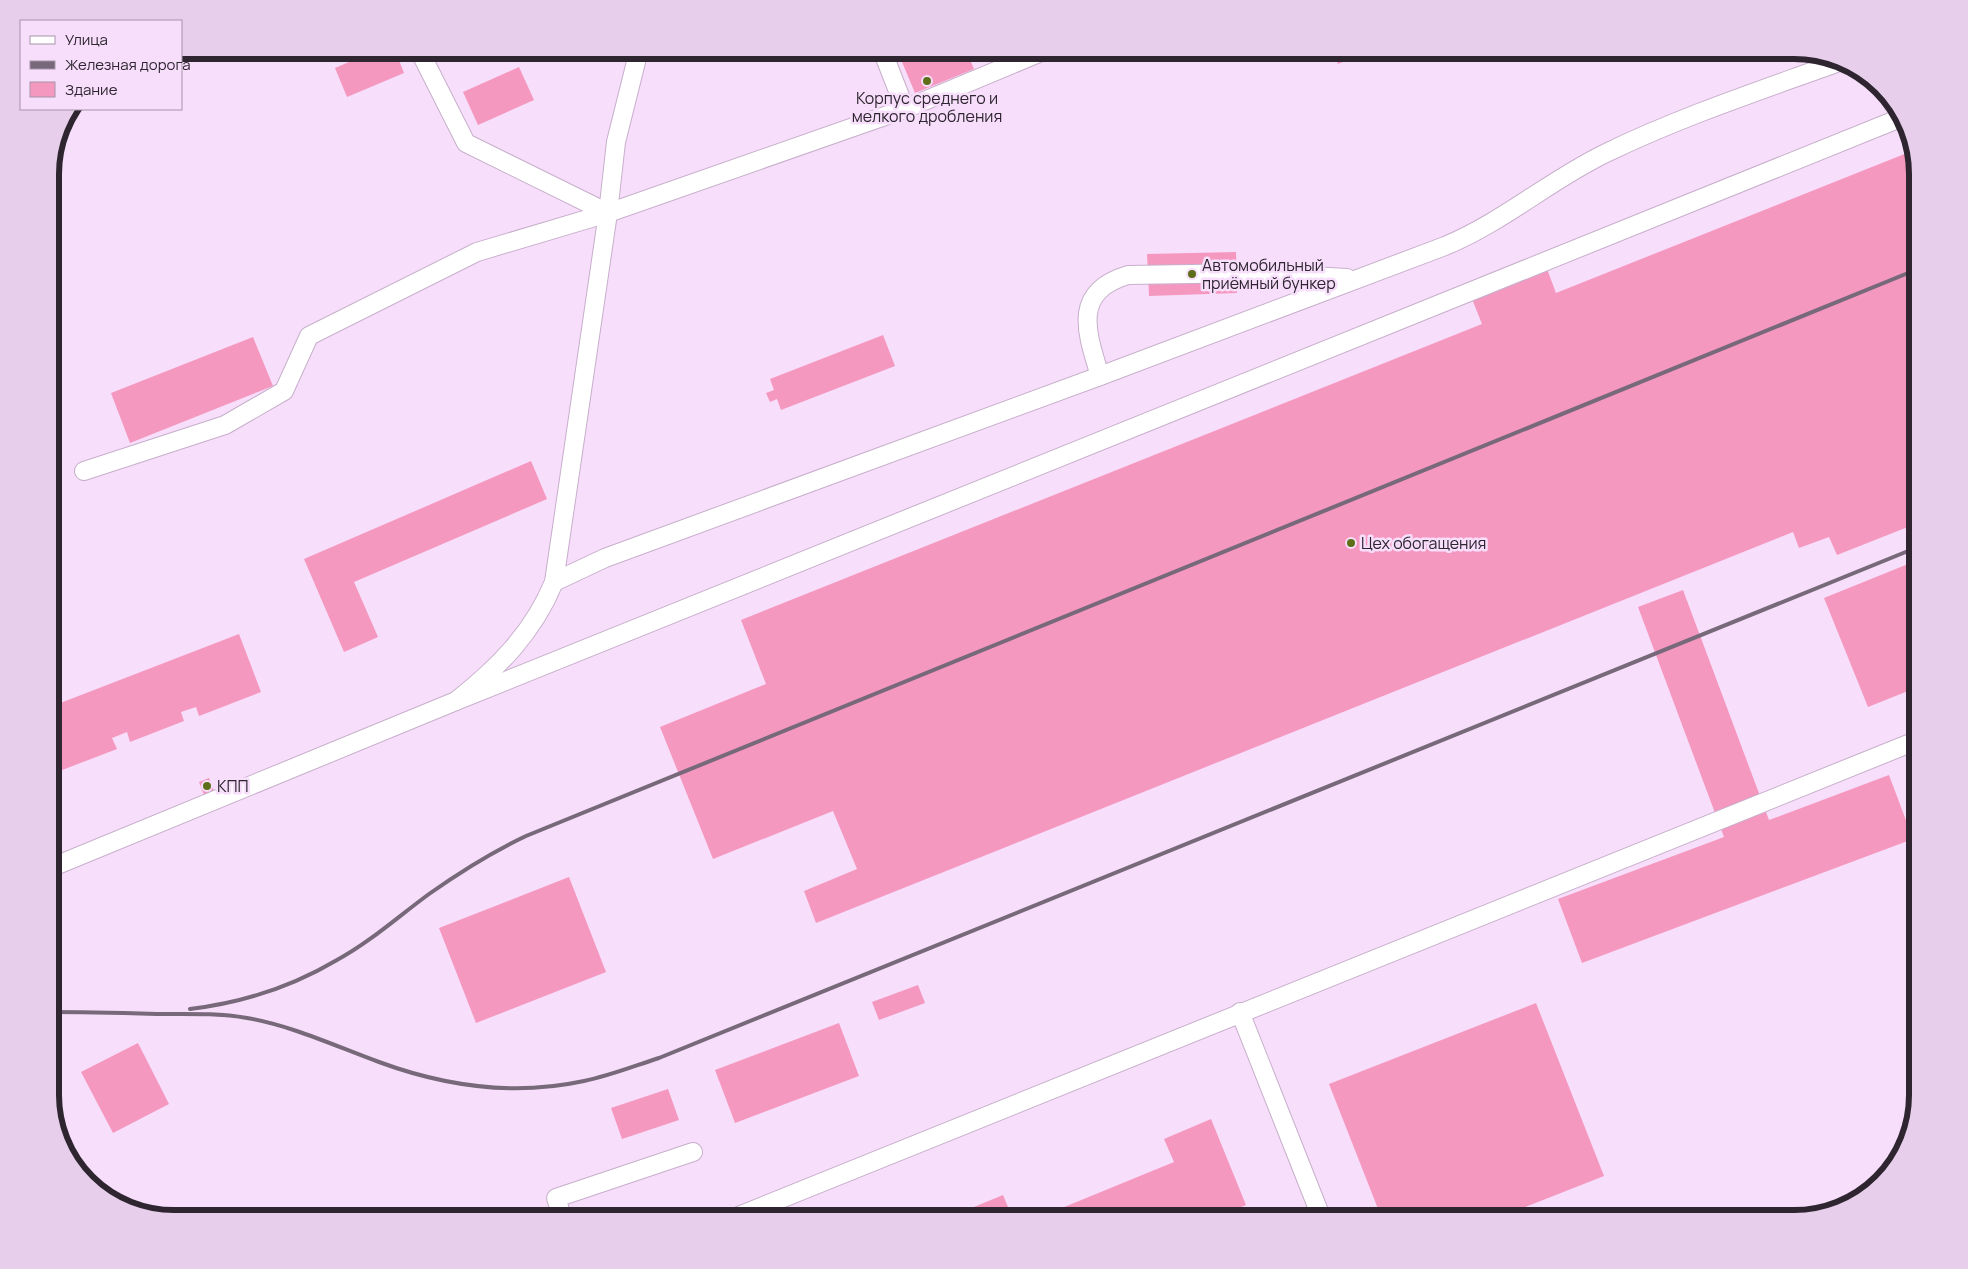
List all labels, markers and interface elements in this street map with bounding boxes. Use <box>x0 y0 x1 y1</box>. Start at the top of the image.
legend <box>20 20 182 110</box>
text: Улица <box>65 29 108 50</box>
text: Железная дорога <box>65 54 190 75</box>
marker: Корпус среднего и мелкого дробления <box>921 75 933 87</box>
text: Здание <box>65 79 118 100</box>
place label: Корпус среднего и мелкого дробления <box>852 87 1002 127</box>
place label: Автомобильный приёмный бункер <box>1202 254 1336 294</box>
marker: Автомобильный приёмный бункер <box>1186 268 1198 280</box>
place label: Цех обогащения <box>1361 532 1486 554</box>
marker: Цех обогащения <box>1345 537 1357 549</box>
place label: КПП <box>217 775 249 797</box>
marker: КПП <box>201 780 213 792</box>

